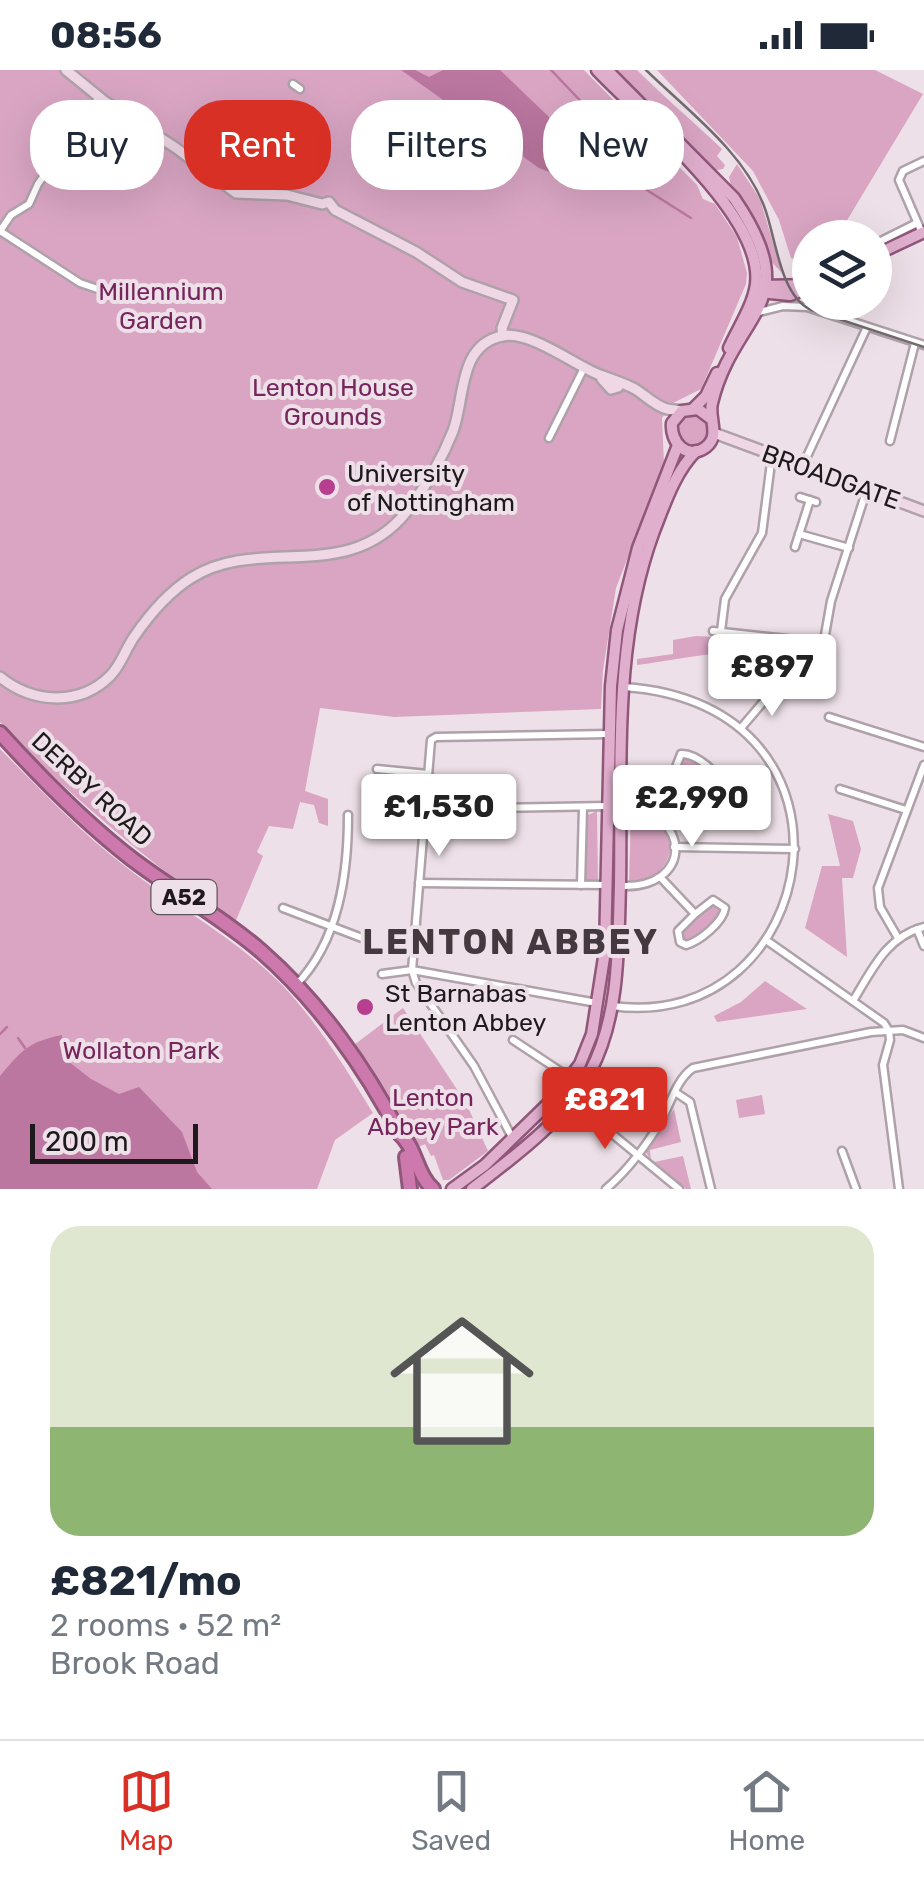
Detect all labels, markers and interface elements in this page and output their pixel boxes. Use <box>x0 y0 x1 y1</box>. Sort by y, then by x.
text: 08:56 <box>50 12 162 58</box>
chip: Buy <box>30 100 164 190</box>
chip: Rent <box>184 100 331 190</box>
chip: Filters <box>351 100 523 190</box>
chip: New <box>543 100 684 190</box>
map controls <box>792 220 892 320</box>
button: layers <box>792 220 892 320</box>
park label: Millennium Garden <box>98 277 224 335</box>
park label: Lenton House Grounds <box>252 373 414 431</box>
street label: BROADGATE <box>758 439 904 515</box>
place label: University of Nottingham <box>347 459 515 517</box>
marker: University of Nottingham <box>316 476 338 498</box>
pin: £897 <box>713 634 831 719</box>
text: £897 <box>730 647 814 685</box>
street label: DERBY ROAD <box>26 726 158 852</box>
pin: £2,990 <box>611 765 773 850</box>
pin: £1,530 <box>358 774 520 859</box>
text: £2,990 <box>635 778 749 816</box>
text: £1,530 <box>383 787 495 825</box>
road number: A52 <box>152 880 216 914</box>
district label: LENTON ABBEY <box>362 921 660 963</box>
place label: St Barnabas Lenton Abbey <box>385 979 547 1037</box>
marker: St Barnabas Lenton Abbey <box>354 996 376 1018</box>
park label: Wollaton Park <box>62 1036 220 1065</box>
pin: £821 <box>546 1067 664 1152</box>
text: £821 <box>564 1080 646 1118</box>
park label: Lenton Abbey Park <box>367 1083 499 1141</box>
scale bar <box>30 1119 198 1164</box>
text: 200 m <box>45 1125 129 1158</box>
icon: home <box>372 1291 552 1471</box>
text: £821/mo <box>50 1556 242 1606</box>
text: 2 rooms · 52 m² <box>50 1606 281 1644</box>
text: Brook Road <box>50 1644 220 1682</box>
tab: Map <box>119 1764 174 1857</box>
tab: Saved <box>411 1764 491 1857</box>
tab: Home <box>729 1764 805 1857</box>

